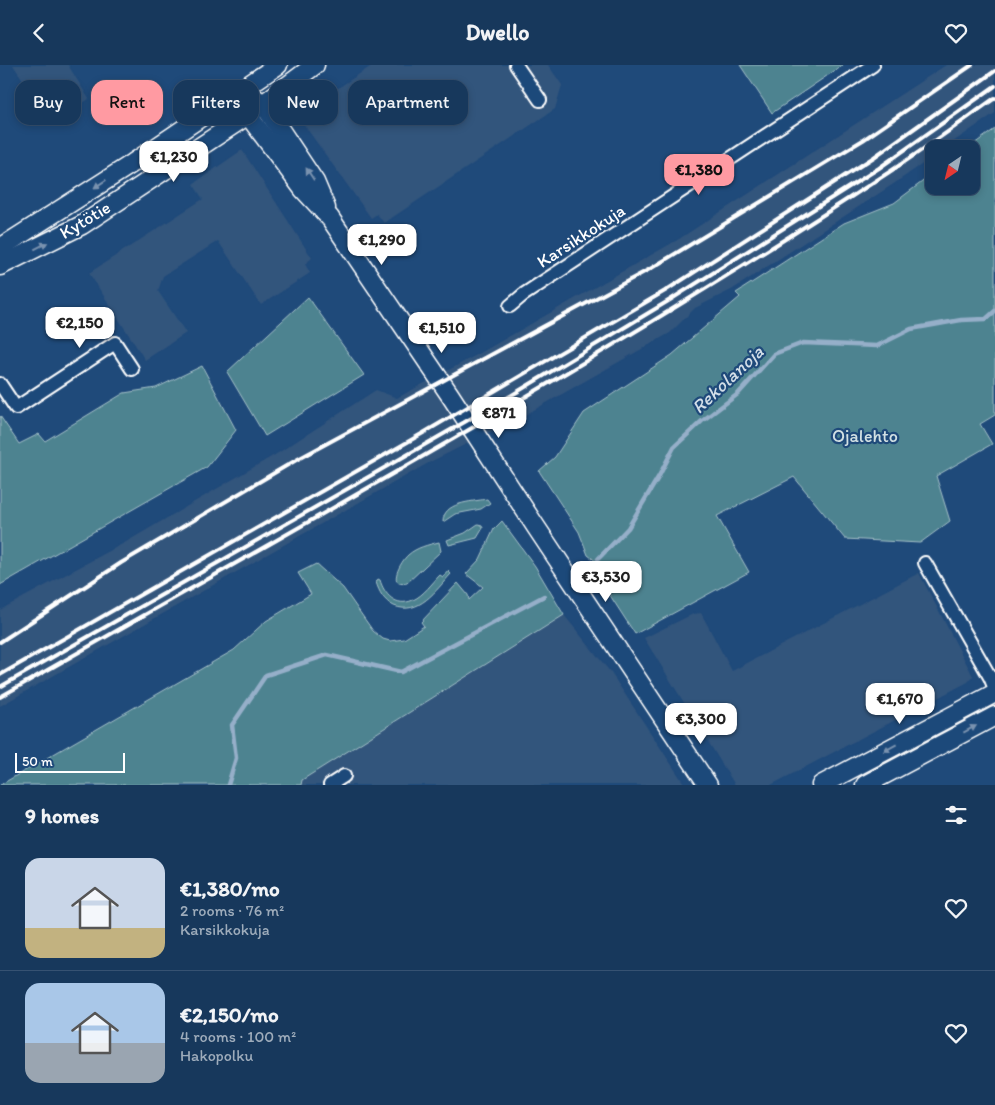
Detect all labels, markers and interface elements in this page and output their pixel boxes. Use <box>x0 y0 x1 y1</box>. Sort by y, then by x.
icon: back <box>25 19 53 47</box>
text: Dwello <box>466 19 529 46</box>
icon: heart <box>942 19 970 47</box>
chip: Buy <box>15 80 81 125</box>
chip: Rent <box>91 80 163 125</box>
chip: Filters <box>173 80 259 125</box>
chip: New <box>269 80 338 125</box>
chip: Apartment <box>348 80 468 125</box>
north arrow <box>925 140 980 195</box>
map controls <box>925 140 980 195</box>
pin: €1,230 <box>133 141 215 183</box>
text: €1,230 <box>150 147 198 166</box>
pin: €1,380 <box>658 153 740 196</box>
text: €1,380 <box>675 160 723 179</box>
one-way arrow <box>305 167 315 180</box>
one-way arrow <box>93 179 107 189</box>
street label: Kytötie <box>55 196 115 244</box>
street label: Karsikkokuja <box>533 199 629 273</box>
pin: €1,290 <box>341 223 423 266</box>
text: €1,290 <box>359 230 406 249</box>
one-way arrow <box>34 242 48 250</box>
pin: €2,150 <box>39 307 121 349</box>
pin: €1,510 <box>401 311 483 354</box>
text: €2,150 <box>56 313 104 332</box>
text: €1,510 <box>419 318 465 337</box>
water label: Rekolanoja <box>687 340 768 418</box>
pin: €871 <box>469 397 529 439</box>
text: €871 <box>482 403 516 422</box>
park label: Ojalehto <box>832 425 898 447</box>
pin: €3,530 <box>565 561 647 603</box>
text: €3,530 <box>582 567 630 586</box>
pin: €1,670 <box>859 683 941 725</box>
text: €1,670 <box>877 689 923 708</box>
pin: €3,300 <box>660 703 742 745</box>
text: €3,300 <box>676 709 726 728</box>
one-way arrow <box>962 725 977 733</box>
one-way arrow <box>883 744 897 752</box>
scale bar <box>15 750 125 773</box>
text: 50 m <box>22 753 53 770</box>
icon: filters <box>942 801 970 829</box>
text: 9 homes <box>25 803 99 828</box>
text: €1,380/mo <box>180 876 280 901</box>
icon: home <box>65 878 125 938</box>
icon: heart <box>942 894 970 922</box>
text: 2 rooms · 76 m² <box>180 901 284 920</box>
text: Karsikkokuja <box>180 920 270 939</box>
text: €2,150/mo <box>180 1002 279 1027</box>
icon: home <box>65 1003 125 1063</box>
icon: heart <box>942 1019 970 1047</box>
text: 4 rooms · 100 m² <box>180 1027 296 1046</box>
text: Hakopolku <box>180 1046 253 1065</box>

